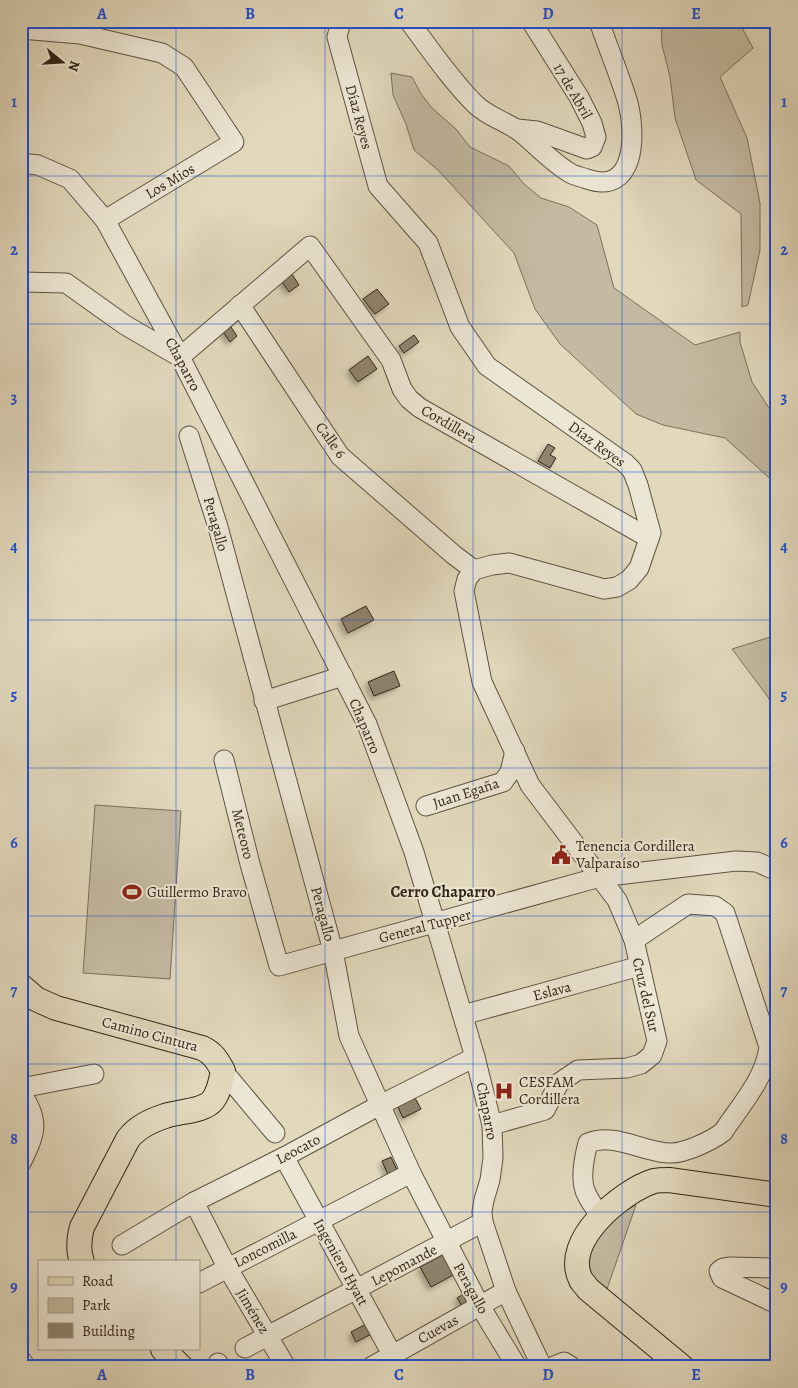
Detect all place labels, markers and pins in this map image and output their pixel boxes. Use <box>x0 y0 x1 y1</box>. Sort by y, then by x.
place label: Tenencia Cordillera Valparaíso <box>575 836 695 873</box>
public building icon: Tenencia Cordillera Valparaíso <box>550 844 572 866</box>
sports icon: Guillermo Bravo <box>121 881 143 903</box>
place label: Guillermo Bravo <box>147 882 247 902</box>
place label: CESFAM Cordillera <box>519 1072 580 1109</box>
hospital icon: CESFAM Cordillera <box>493 1080 515 1102</box>

